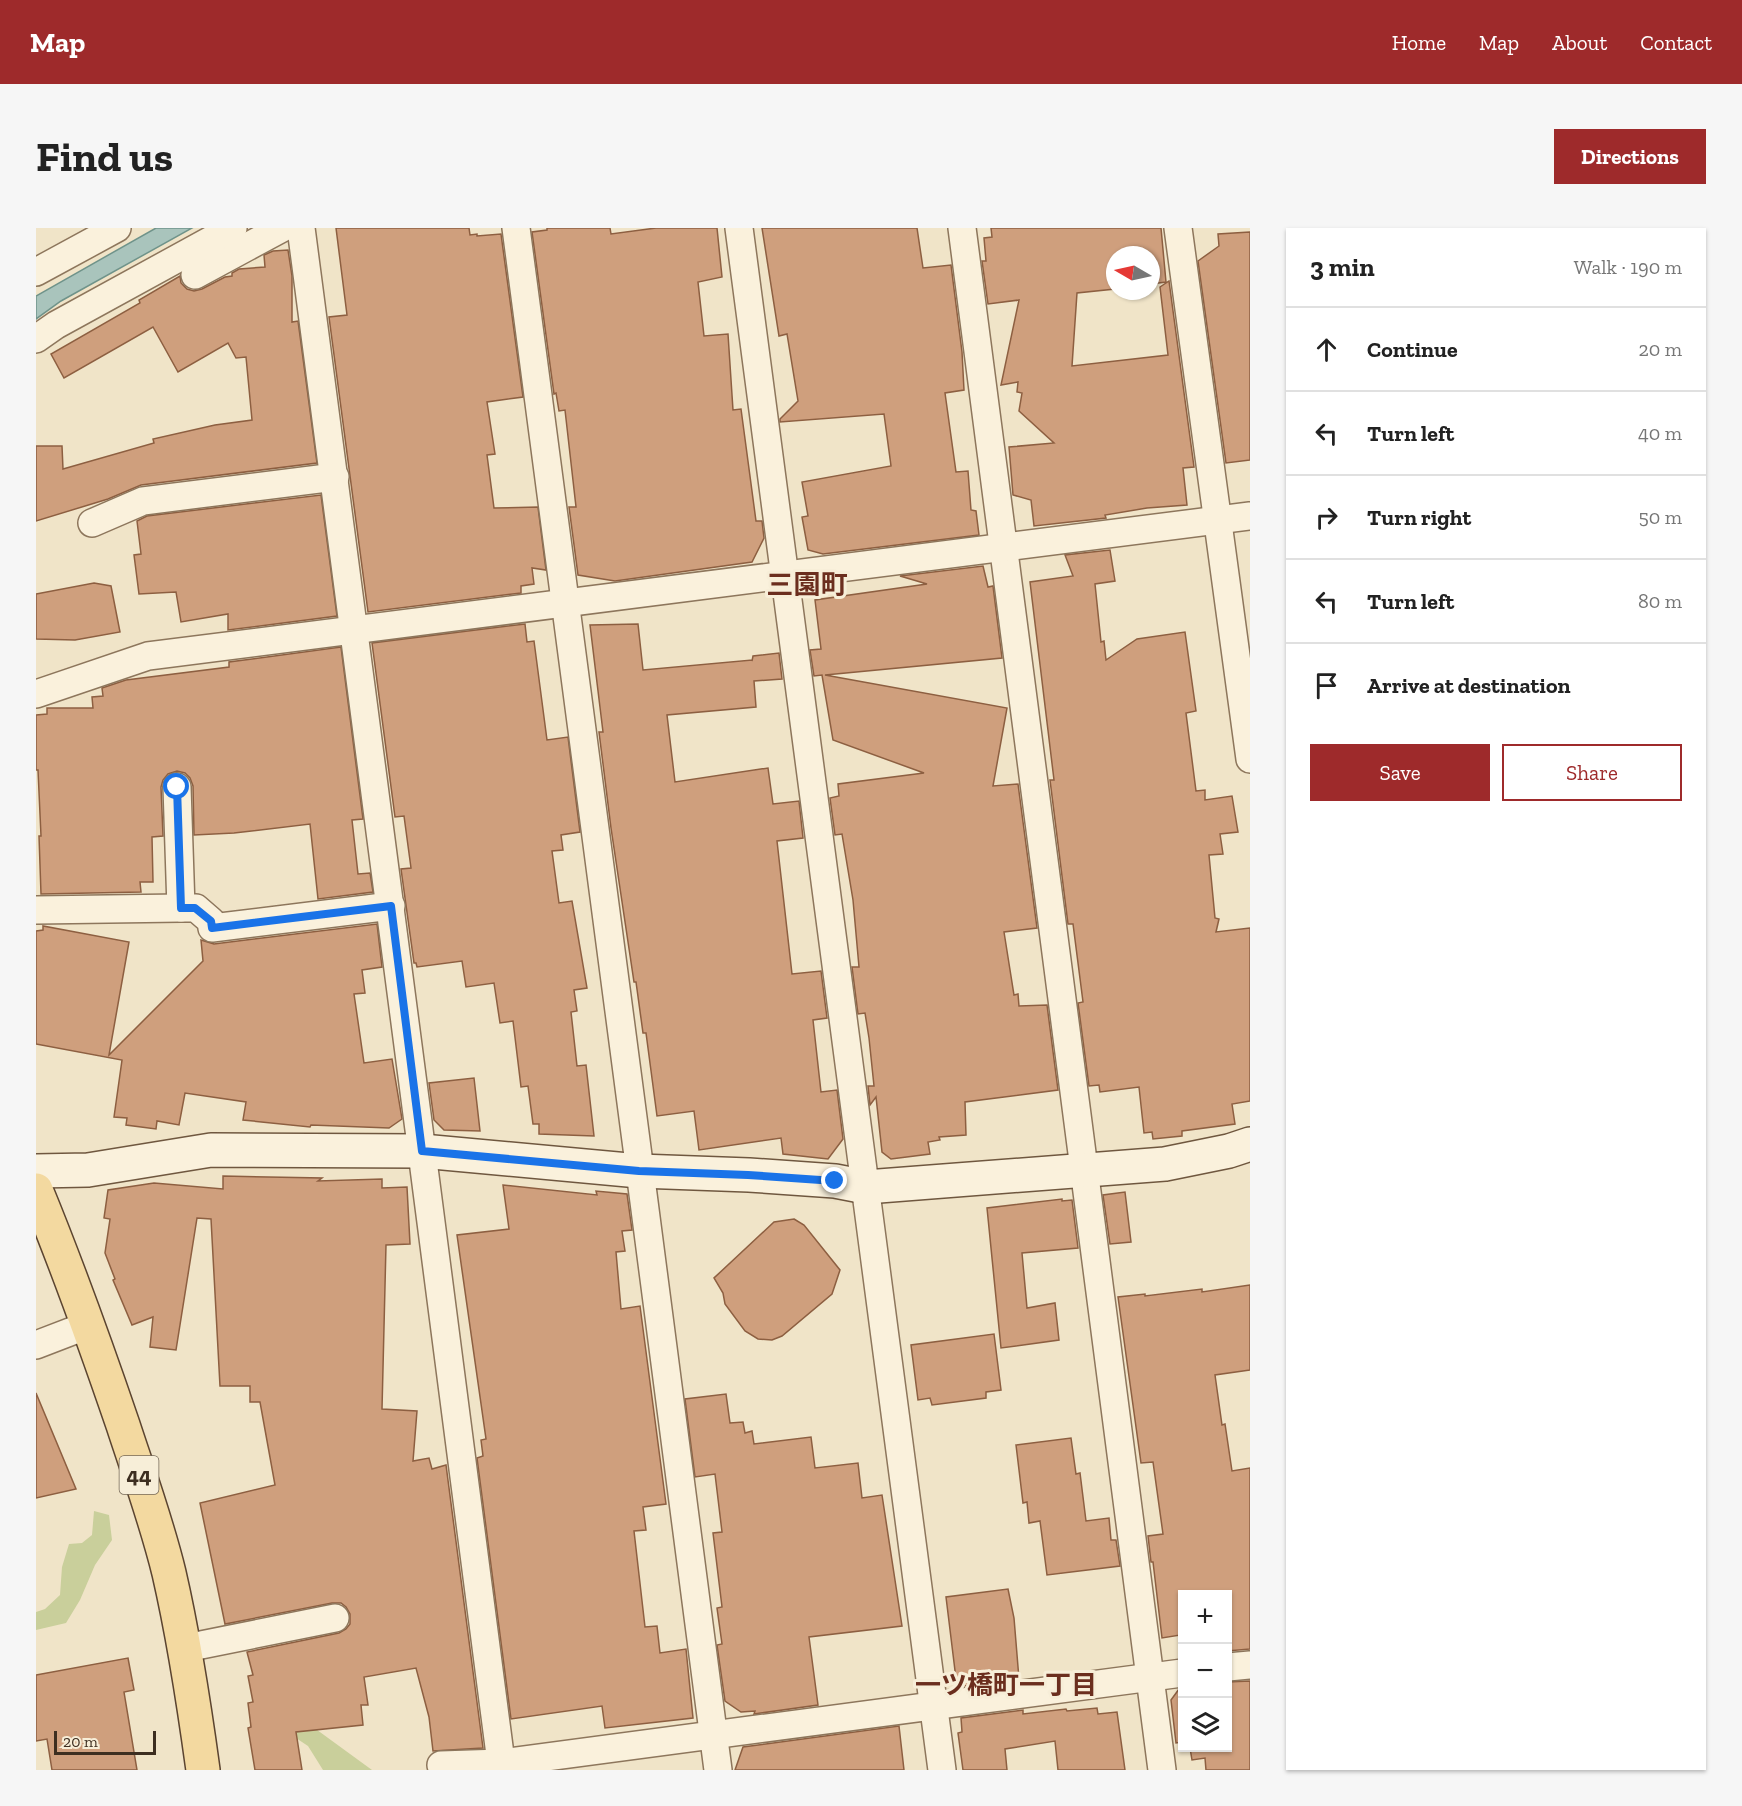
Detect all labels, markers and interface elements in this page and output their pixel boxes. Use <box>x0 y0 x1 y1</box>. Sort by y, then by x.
text: Map <box>30 26 85 59</box>
text: Home <box>1392 30 1446 55</box>
text: Map <box>1479 30 1519 55</box>
text: About <box>1552 30 1607 55</box>
text: Contact <box>1640 30 1712 55</box>
button: Directions <box>1554 129 1706 184</box>
text: Find us <box>36 131 173 182</box>
north arrow <box>1106 246 1160 300</box>
text: 3 min <box>1310 251 1375 283</box>
text: Walk · 190 m <box>1574 255 1682 279</box>
icon: ahead <box>1310 333 1343 366</box>
text: Continue <box>1367 336 1458 363</box>
text: 20 m <box>1638 337 1682 361</box>
icon: left <box>1310 417 1343 450</box>
text: Turn left <box>1367 420 1454 447</box>
text: 40 m <box>1638 421 1682 445</box>
icon: right <box>1310 501 1343 534</box>
text: Turn right <box>1367 504 1471 531</box>
text: 50 m <box>1638 505 1682 529</box>
district label: 三園町 <box>767 569 848 601</box>
icon: left <box>1310 585 1343 618</box>
text: Turn left <box>1367 588 1454 615</box>
text: 80 m <box>1638 589 1682 613</box>
icon: arrive <box>1310 669 1343 702</box>
text: Arrive at destination <box>1367 672 1570 699</box>
button: Save <box>1310 744 1490 801</box>
button: Share <box>1502 744 1682 801</box>
route start <box>163 773 189 799</box>
route end <box>821 1167 847 1193</box>
road number: 44 <box>120 1456 158 1494</box>
map controls <box>1178 1590 1232 1752</box>
button: + <box>1178 1590 1232 1644</box>
button: − <box>1178 1644 1232 1698</box>
district label: 一ツ橋町一丁目 <box>915 1669 1097 1701</box>
button: layers <box>1178 1698 1232 1752</box>
scale bar <box>54 1728 156 1756</box>
text: 20 m <box>63 1732 98 1751</box>

